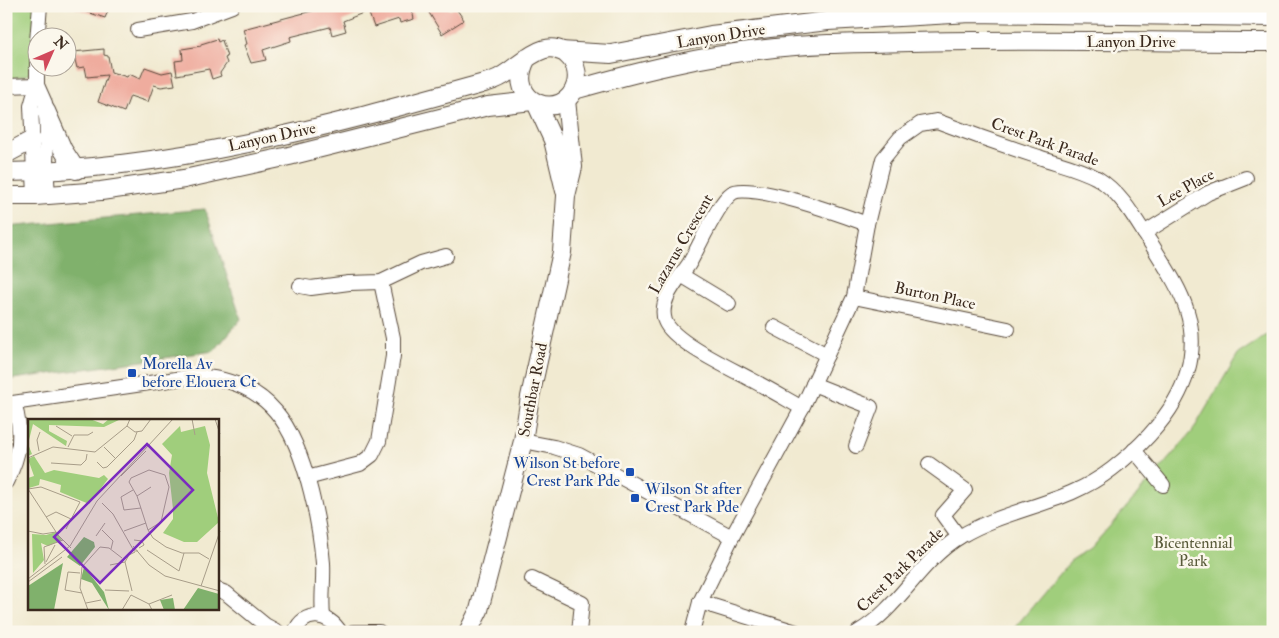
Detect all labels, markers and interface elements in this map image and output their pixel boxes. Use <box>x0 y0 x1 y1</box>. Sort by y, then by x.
street label: Lanyon Drive <box>675 19 767 53</box>
north arrow <box>28 28 78 78</box>
text: N <box>50 32 72 54</box>
street label: Lanyon Drive <box>1086 32 1176 52</box>
street label: Crest Park Parade <box>988 113 1102 171</box>
street label: Lanyon Drive <box>226 118 318 156</box>
street label: Lee Place <box>1154 164 1218 212</box>
street label: Lazarus Crescent <box>644 191 718 297</box>
street label: Burton Place <box>893 278 978 314</box>
street label: Southbar Road <box>514 341 552 439</box>
place label: Morella Av before Elouera Ct <box>142 354 256 392</box>
marker: Morella Av before Elouera Ct <box>126 367 138 379</box>
inset map <box>28 419 219 610</box>
place label: Wilson St before Crest Park Pde <box>512 453 620 491</box>
marker: Wilson St before Crest Park Pde <box>624 466 636 478</box>
place label: Wilson St after Crest Park Pde <box>644 479 742 517</box>
marker: Wilson St after Crest Park Pde <box>629 492 641 504</box>
street label: Crest Park Parade <box>852 523 948 617</box>
park label: Bicentennial Park <box>1153 533 1233 571</box>

